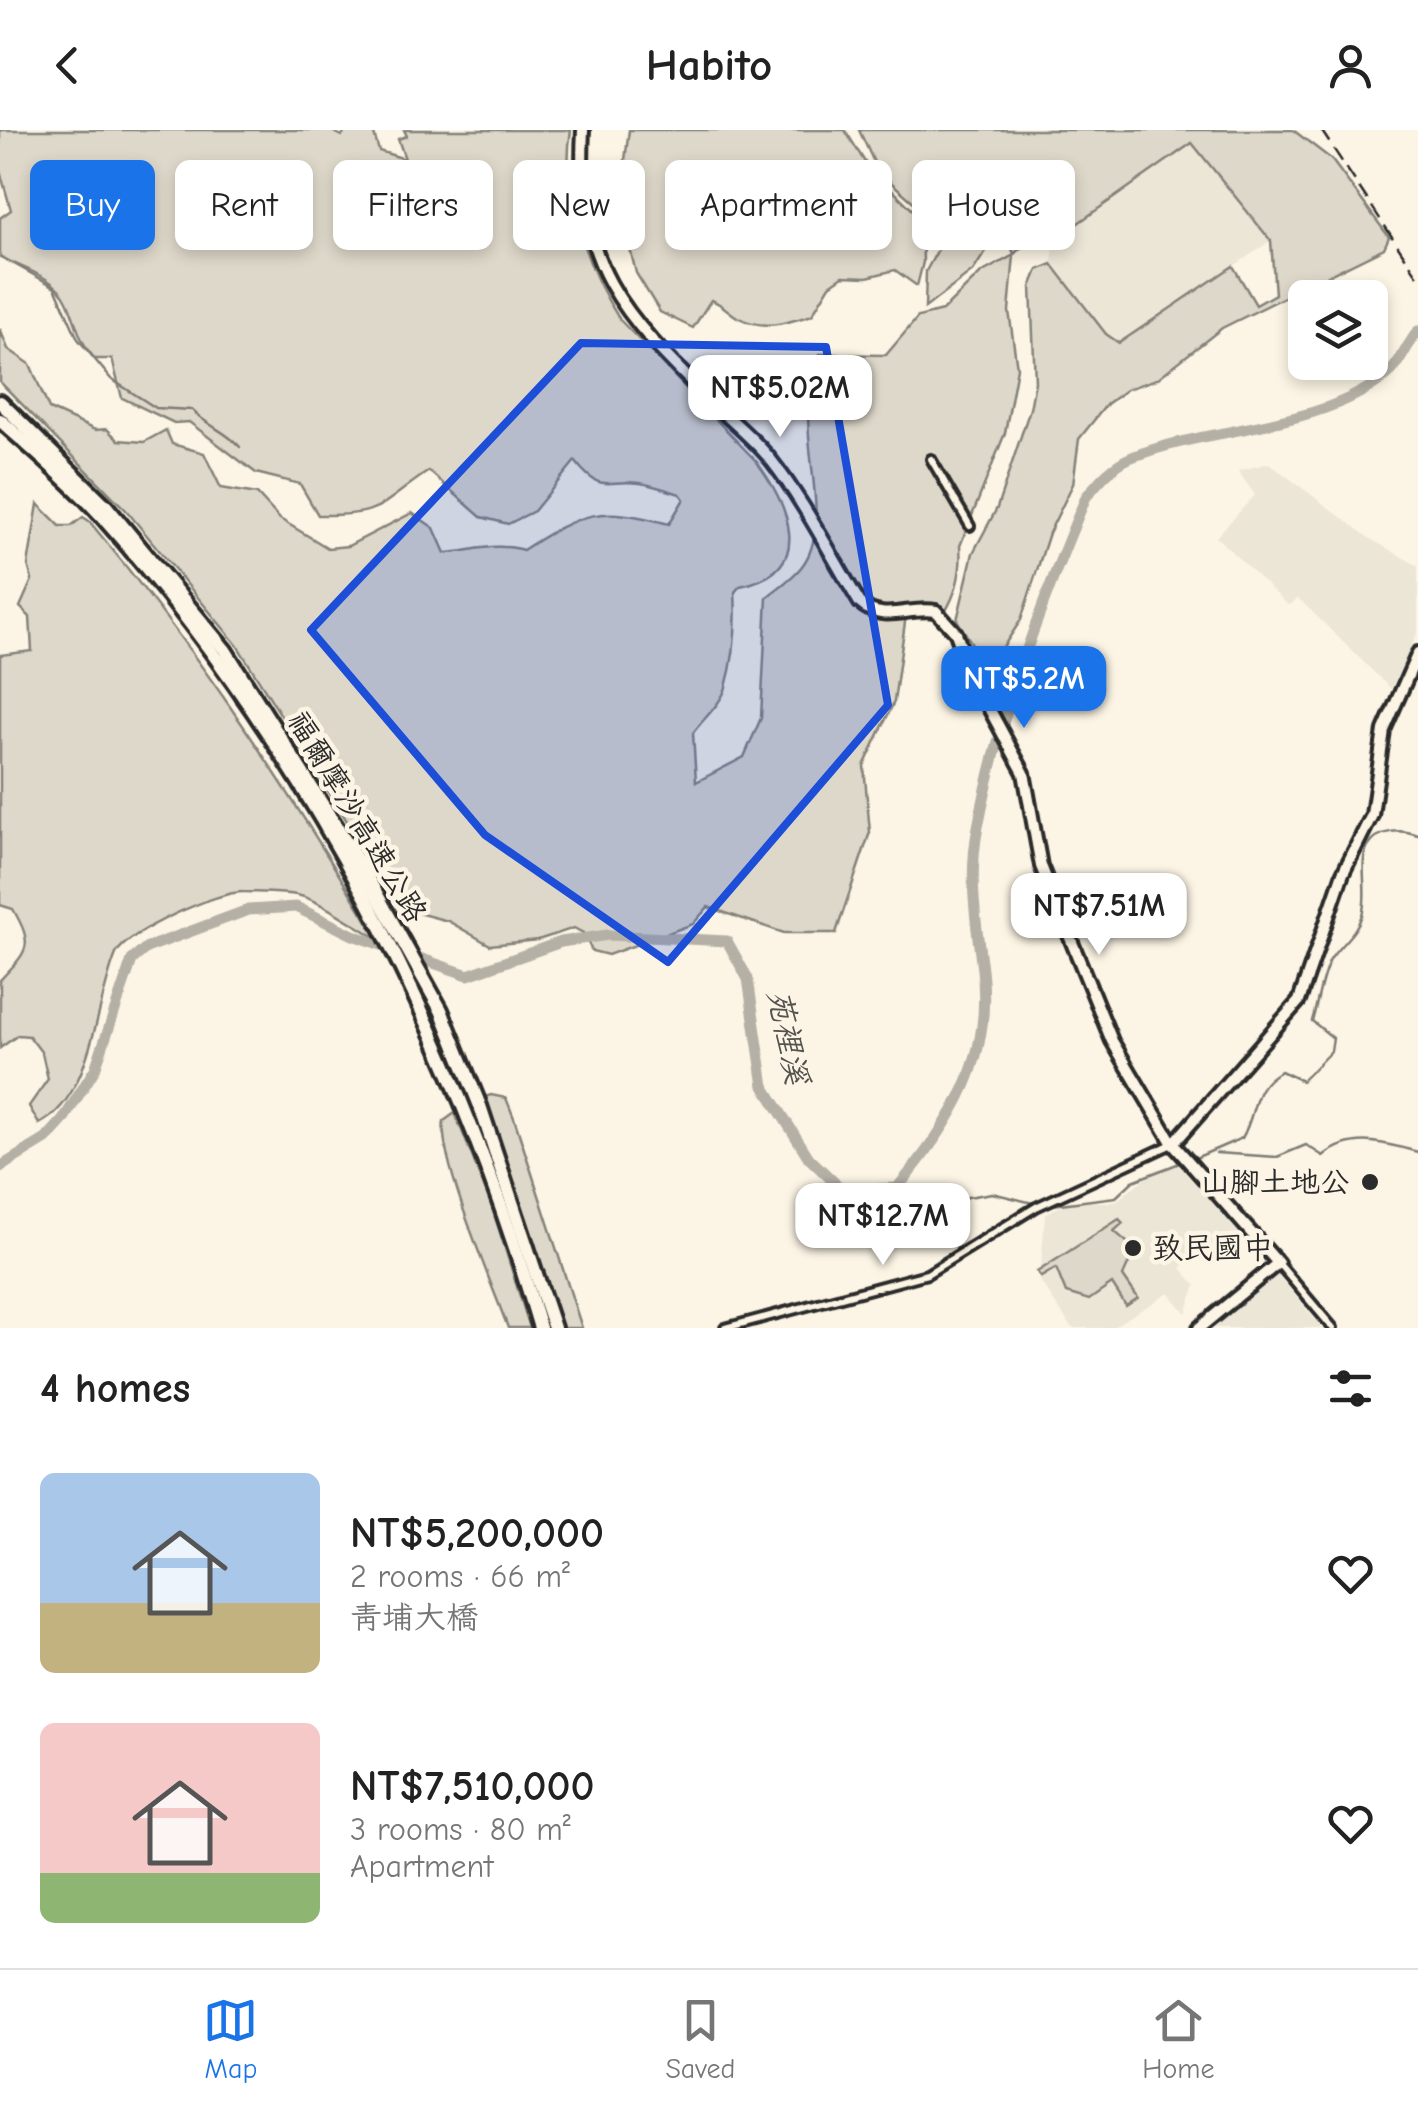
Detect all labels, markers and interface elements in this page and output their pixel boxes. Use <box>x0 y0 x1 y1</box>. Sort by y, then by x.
icon: back <box>40 38 95 93</box>
icon: person <box>1323 38 1378 93</box>
text: Habito <box>646 39 772 91</box>
chip: Buy <box>30 160 155 250</box>
chip: Rent <box>175 160 313 250</box>
chip: Filters <box>333 160 493 250</box>
chip: New <box>513 160 645 250</box>
chip: Apartment <box>665 160 892 250</box>
chip: House <box>912 160 1075 250</box>
map controls <box>1288 280 1388 380</box>
button: layers <box>1288 280 1388 380</box>
pin: NT$5.02M <box>677 355 883 440</box>
text: NT$5.02M <box>710 369 850 406</box>
pin: NT$5.2M <box>932 646 1116 731</box>
text: NT$5.2M <box>963 660 1085 697</box>
street label: 福爾摩沙高速公路 <box>280 705 434 929</box>
pin: NT$7.51M <box>996 873 1202 958</box>
text: NT$7.51M <box>1033 887 1165 924</box>
water label: 苑裡溪 <box>760 986 816 1090</box>
place label: 山腳土地公 <box>1200 1165 1350 1200</box>
marker: 山腳土地公 <box>1359 1171 1381 1193</box>
pin: NT$12.7M <box>780 1183 986 1268</box>
text: NT$12.7M <box>817 1197 949 1234</box>
place label: 致民國中 <box>1153 1231 1273 1266</box>
marker: 致民國中 <box>1122 1237 1144 1259</box>
icon: filters <box>1323 1361 1378 1416</box>
text: 4 homes <box>40 1364 190 1413</box>
text: NT$5,200,000 <box>350 1509 604 1558</box>
icon: home <box>120 1513 240 1633</box>
icon: heart <box>1323 1546 1378 1601</box>
text: 2 rooms · 66 m² <box>350 1558 570 1595</box>
text: 青埔大橋 <box>350 1599 478 1636</box>
text: NT$7,510,000 <box>350 1762 595 1811</box>
icon: home <box>120 1763 240 1883</box>
icon: heart <box>1323 1796 1378 1851</box>
text: 3 rooms · 80 m² <box>350 1811 571 1848</box>
text: Apartment <box>350 1848 493 1885</box>
tab: Map <box>203 1993 258 2085</box>
tab: Saved <box>665 1993 735 2085</box>
tab: Home <box>1142 1993 1215 2085</box>

